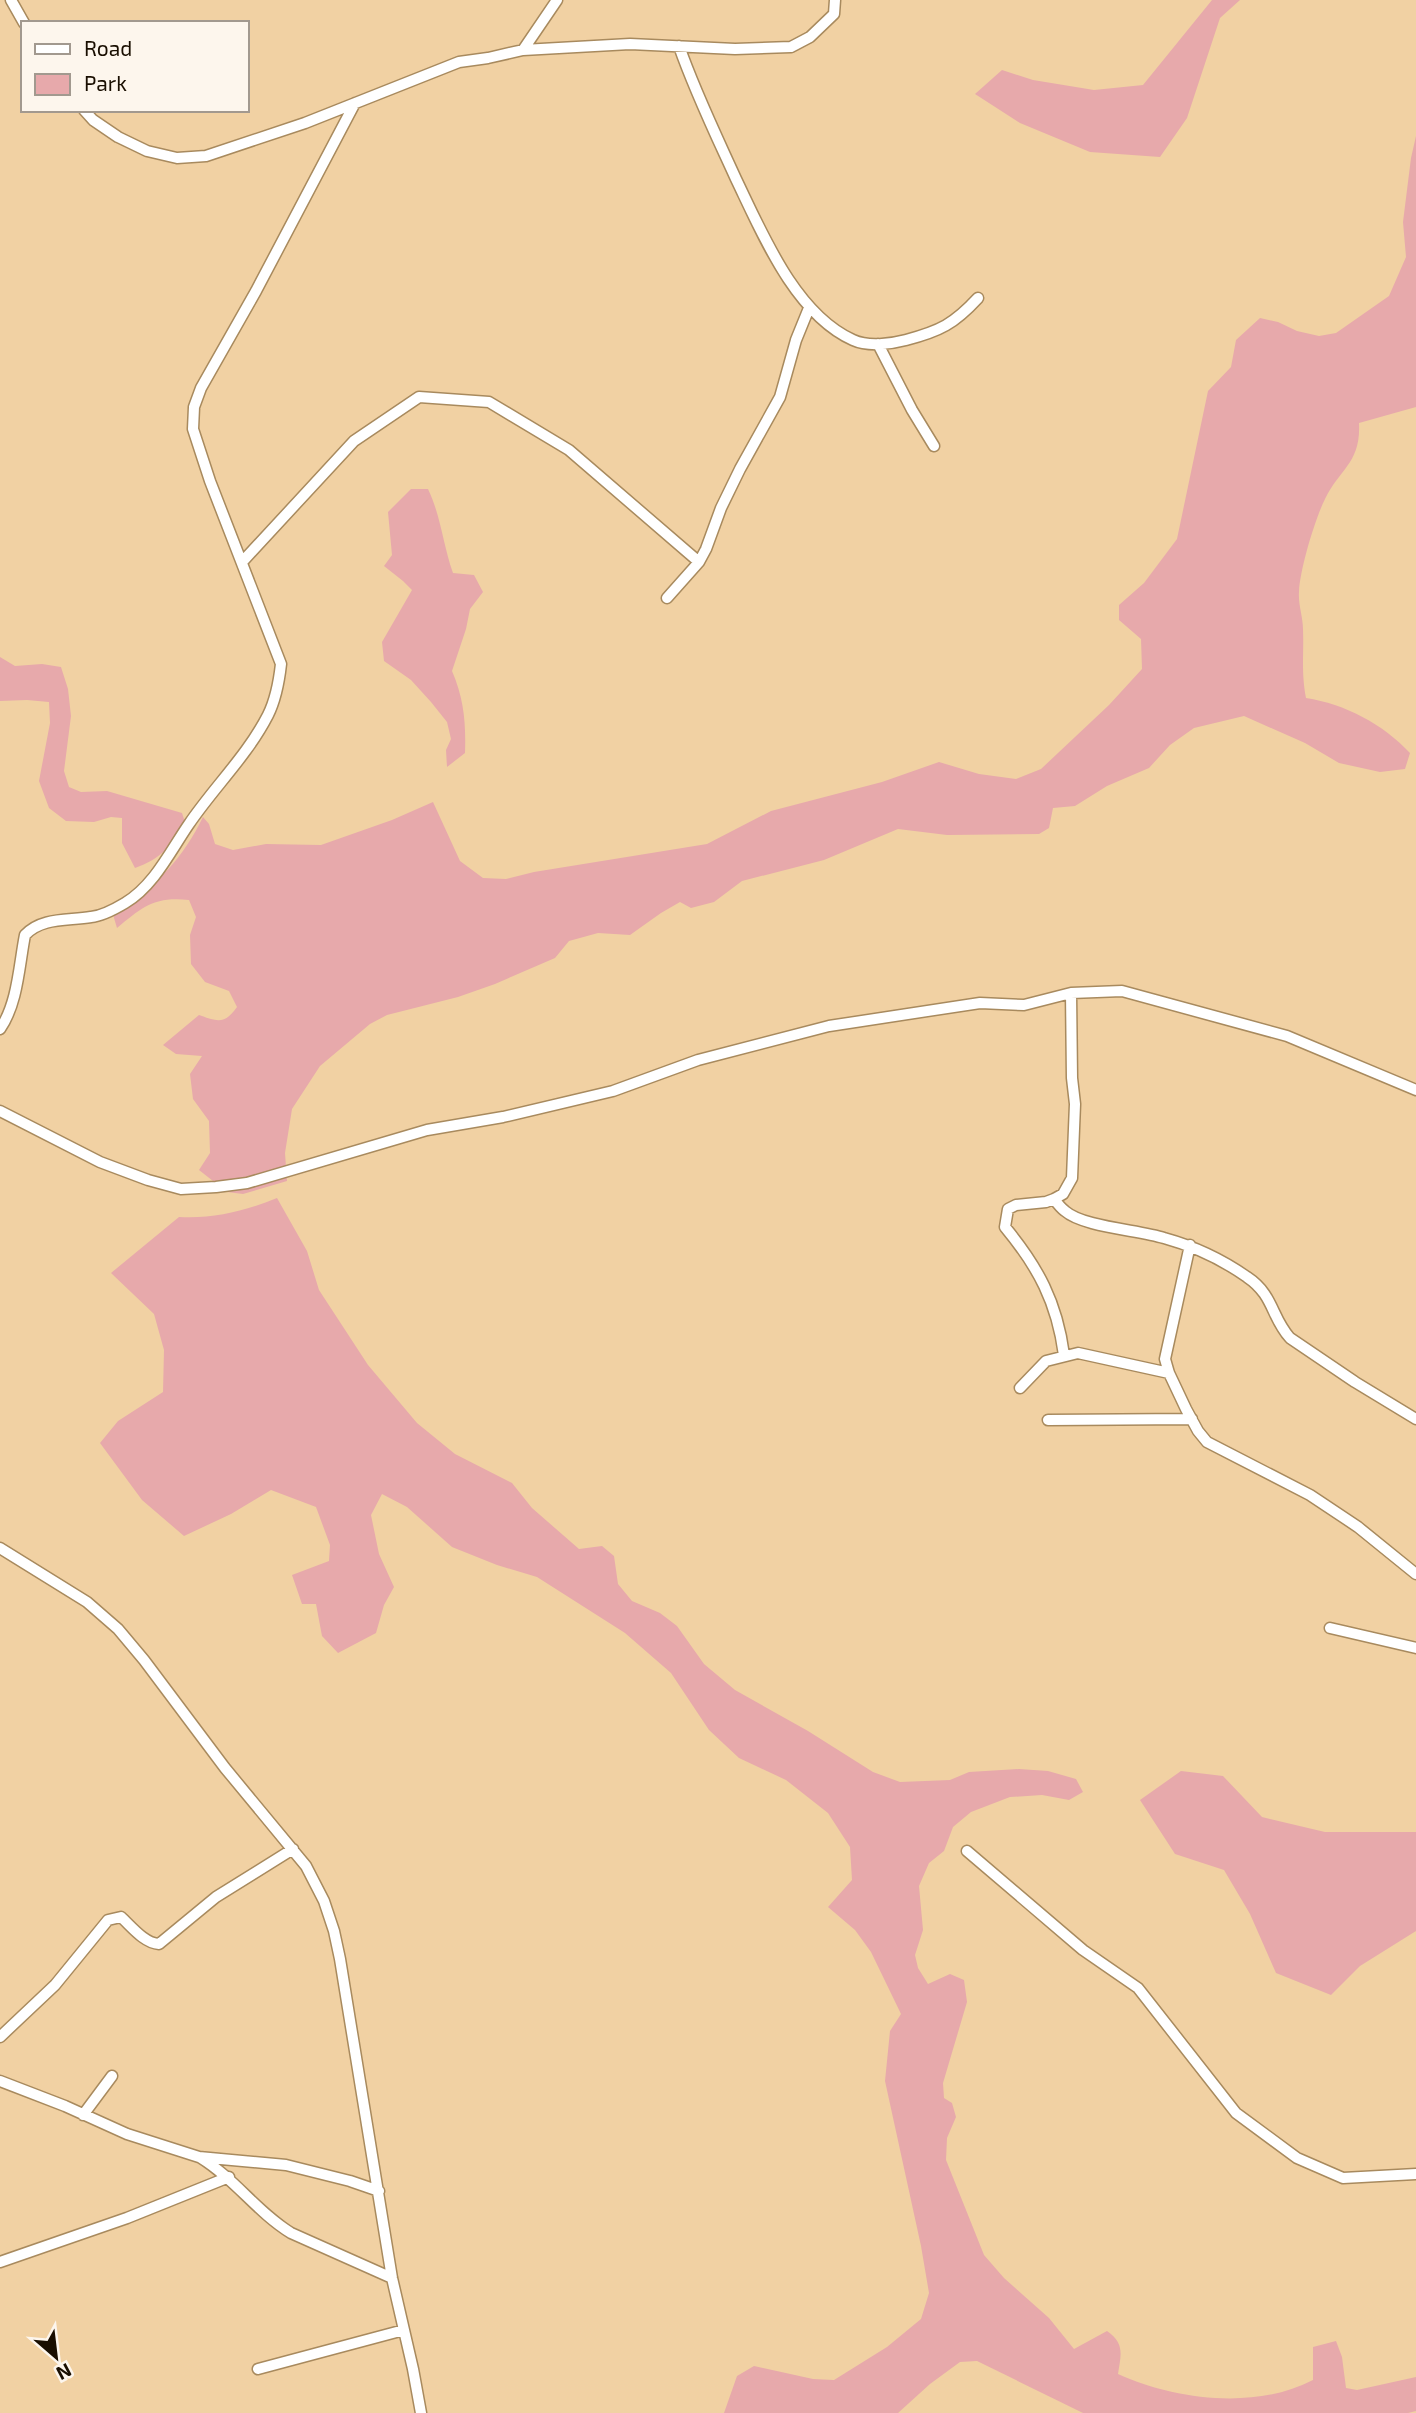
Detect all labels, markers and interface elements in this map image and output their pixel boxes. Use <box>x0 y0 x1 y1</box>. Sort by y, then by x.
legend <box>21 21 248 112</box>
text: Road <box>84 35 132 60</box>
text: Park <box>84 70 127 95</box>
north arrow <box>21 2322 91 2392</box>
text: N <box>53 2359 76 2386</box>

